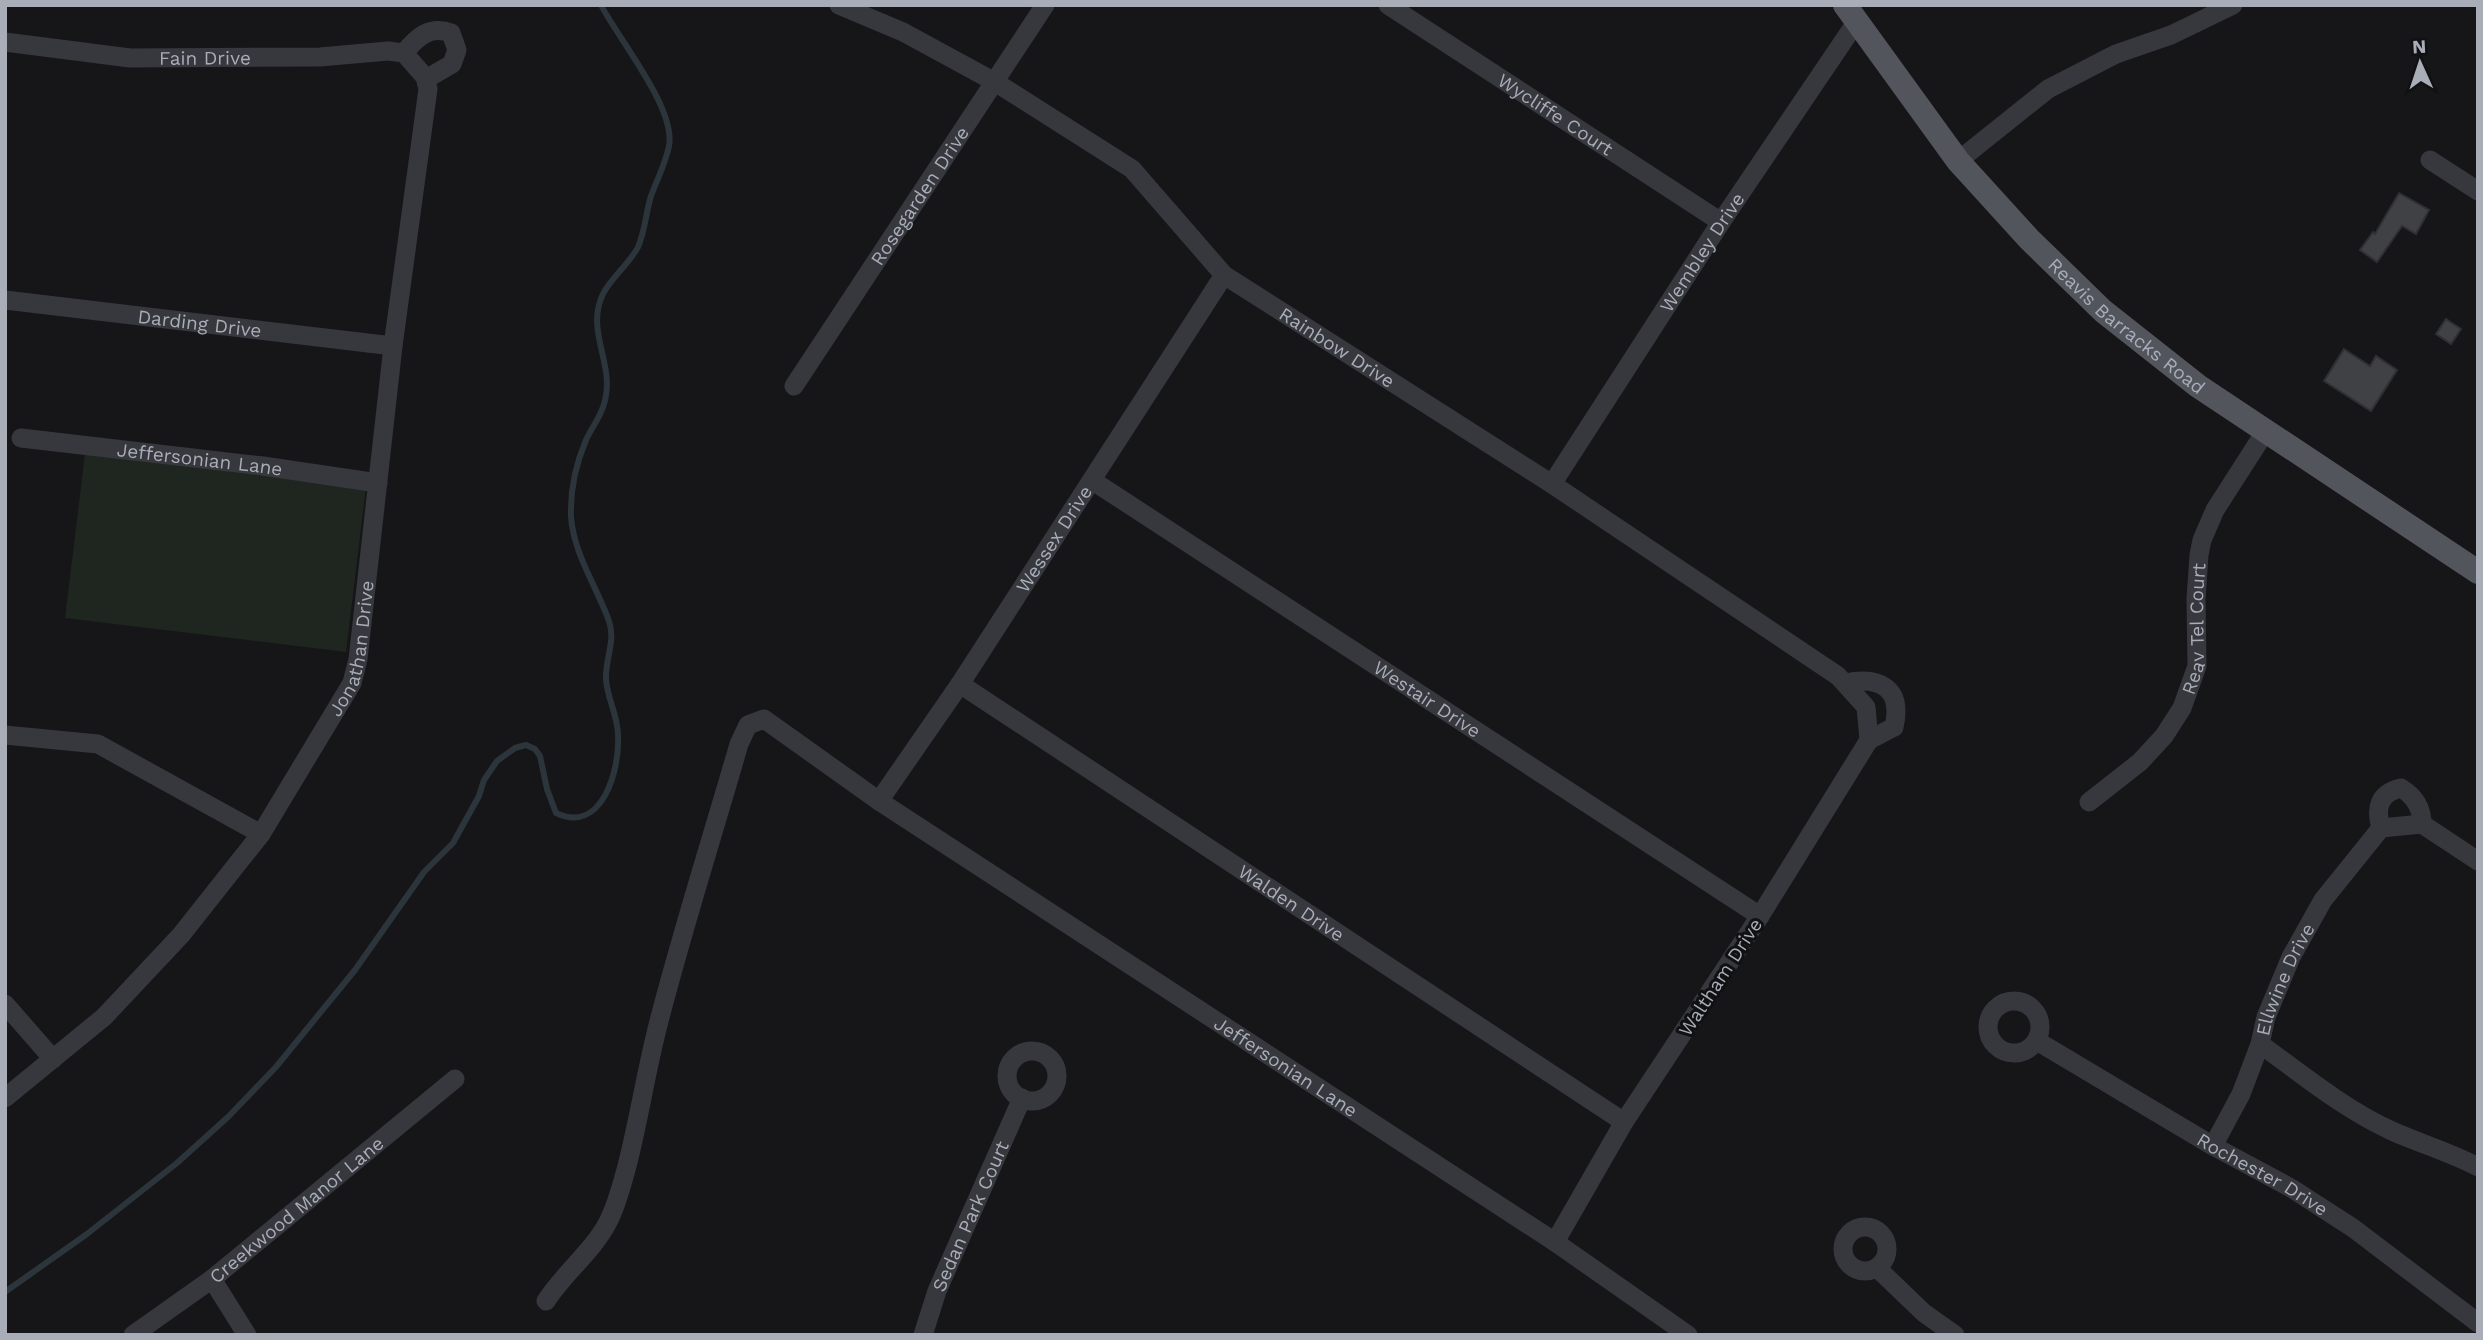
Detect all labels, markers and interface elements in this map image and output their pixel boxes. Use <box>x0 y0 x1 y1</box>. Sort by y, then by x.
north arrow <box>2385 28 2455 98</box>
text: N <box>2411 35 2427 58</box>
street label: Fain Drive <box>159 46 251 70</box>
street label: Wycliffe Court <box>1493 69 1617 161</box>
street label: Rosegarden Drive <box>866 122 974 270</box>
street label: Wembley Drive <box>1655 188 1750 317</box>
street label: Reavis Barracks Road <box>2043 253 2209 399</box>
street label: Rainbow Drive <box>1275 302 1399 393</box>
street label: Darding Drive <box>136 305 263 342</box>
street label: Jeffersonian Lane <box>116 438 284 481</box>
street label: Wessex Drive <box>1011 481 1097 597</box>
street label: Reav Tel Court <box>2177 562 2210 698</box>
street label: Jonathan Drive <box>324 579 379 721</box>
street label: Westair Drive <box>1369 656 1485 743</box>
street label: Walden Drive <box>1234 860 1349 946</box>
street label: Waltham Drive <box>1674 914 1767 1041</box>
street label: Ellwine Drive <box>2251 919 2320 1038</box>
street label: Jeffersonian Lane <box>1210 1012 1362 1122</box>
street label: Rochester Drive <box>2193 1128 2332 1221</box>
street label: Creekwood Manor Lane <box>205 1132 388 1288</box>
street label: Sedan Park Court <box>927 1137 1014 1295</box>

